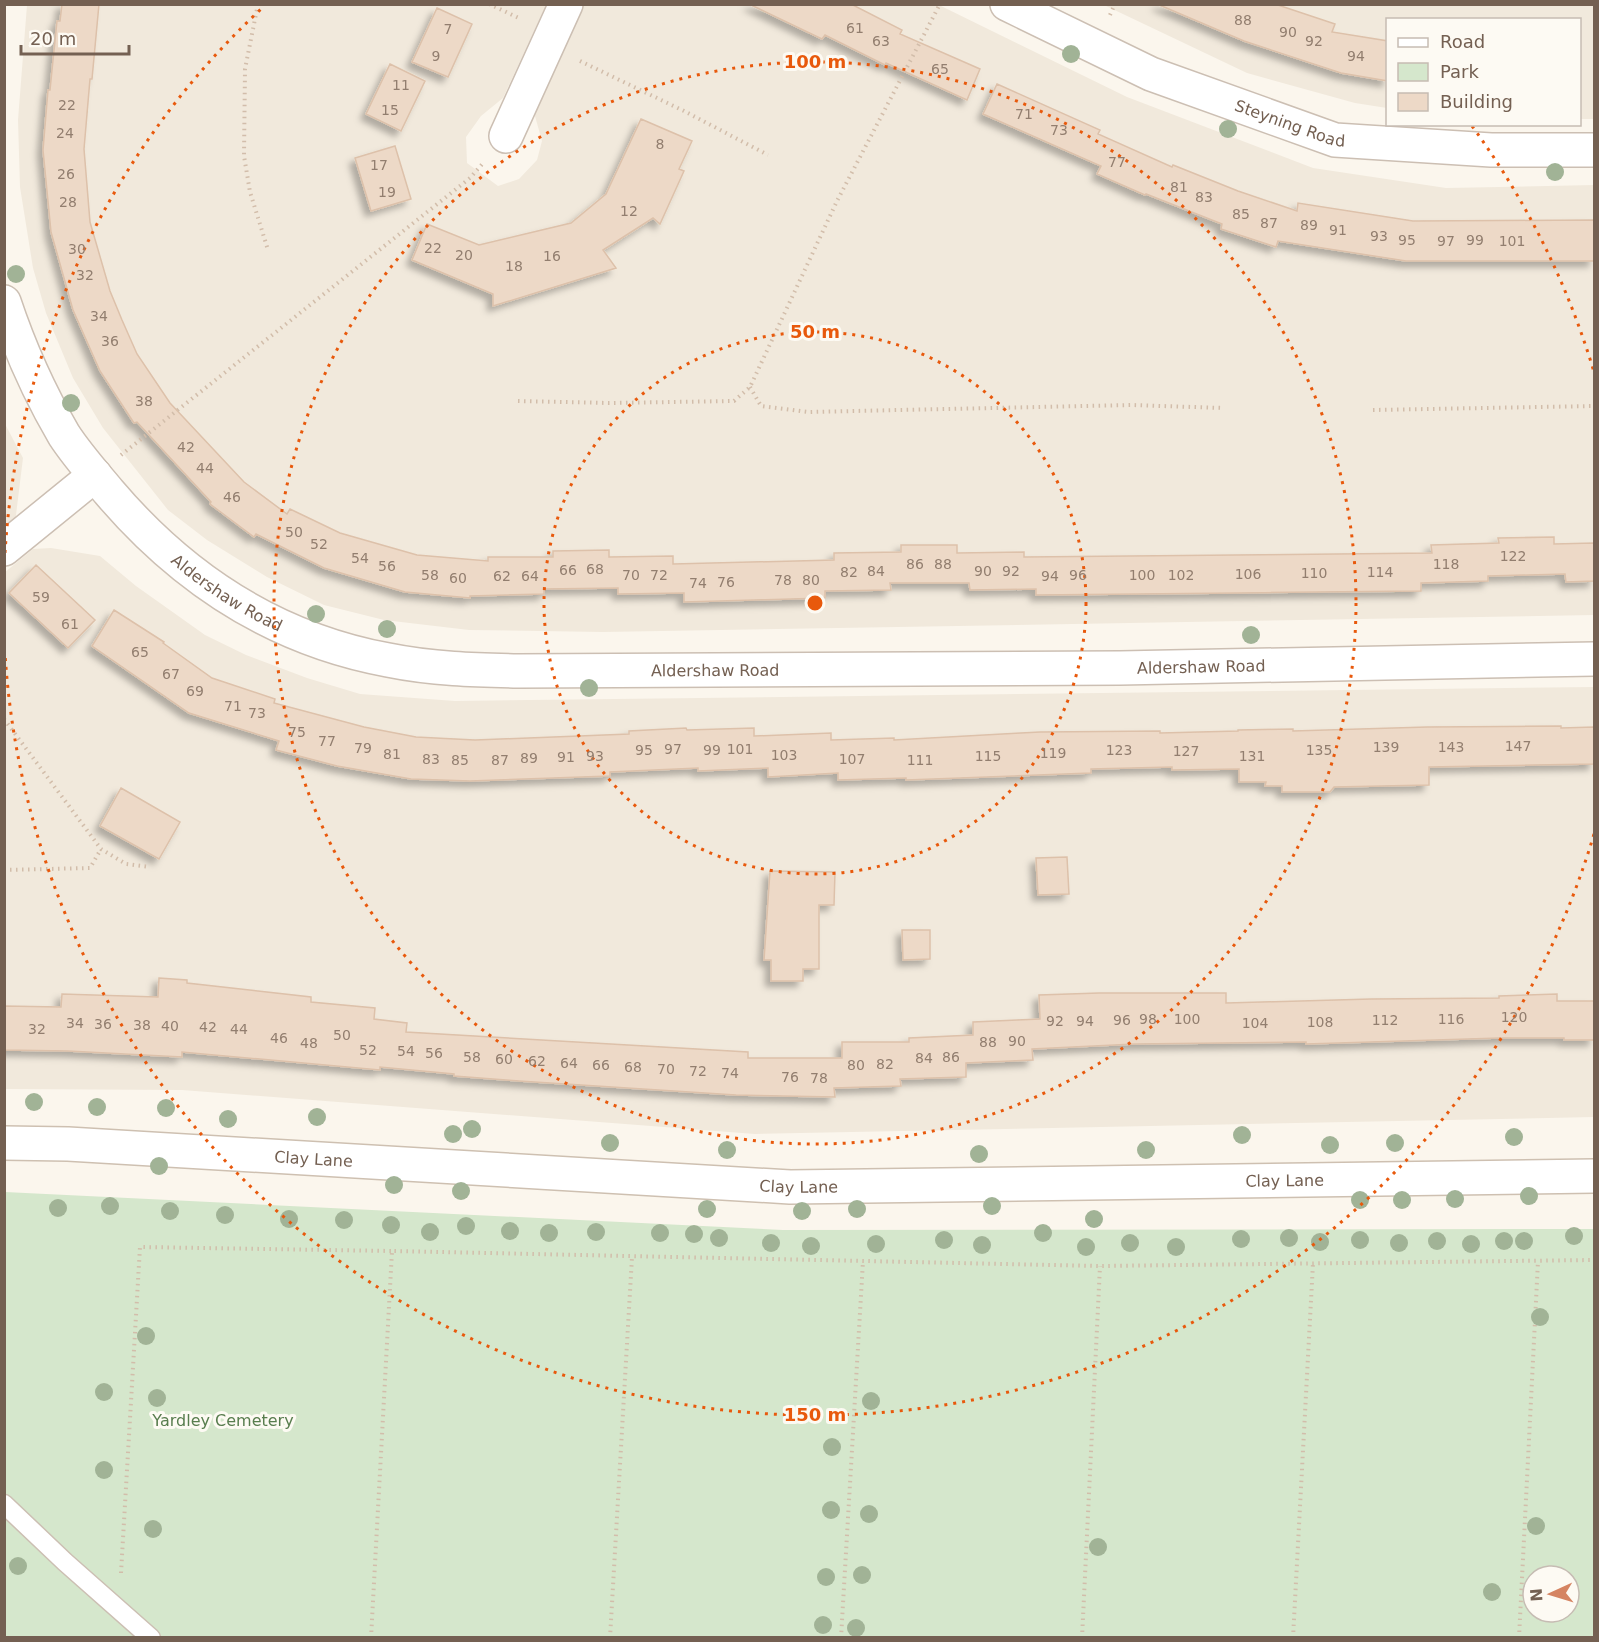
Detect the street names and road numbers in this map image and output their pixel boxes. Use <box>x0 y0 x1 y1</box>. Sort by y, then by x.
street label: Steyning Road <box>1232 96 1346 151</box>
street label: Aldershaw Road <box>167 550 285 636</box>
street label: Aldershaw Road <box>1137 656 1266 678</box>
street label: Aldershaw Road <box>651 661 780 680</box>
street label: Clay Lane <box>274 1147 353 1171</box>
street label: Clay Lane <box>1245 1171 1324 1191</box>
street label: Clay Lane <box>759 1176 838 1197</box>

